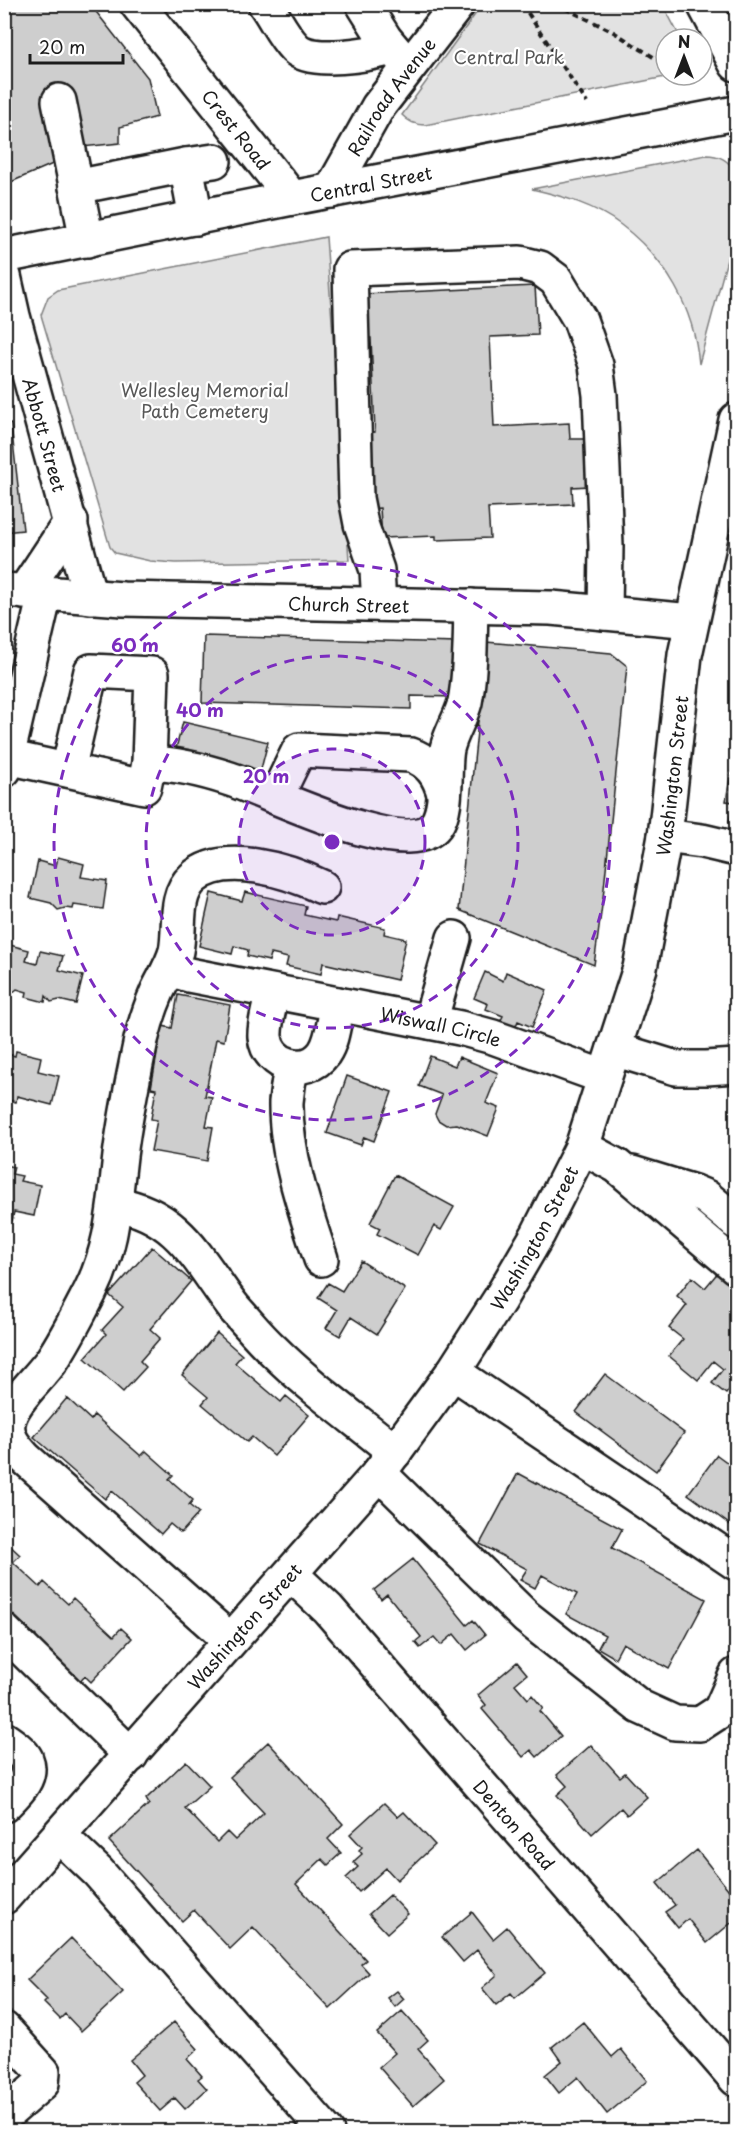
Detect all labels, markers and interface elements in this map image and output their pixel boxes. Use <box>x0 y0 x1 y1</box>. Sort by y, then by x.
scale bar <box>30 27 123 65</box>
north arrow <box>654 27 714 87</box>
text: N <box>678 29 690 53</box>
street label: Railroad Avenue <box>340 31 441 161</box>
text: 20 m <box>39 33 85 60</box>
park label: Central Park <box>453 43 565 70</box>
street label: Crest Road <box>196 83 277 175</box>
street label: Central Street <box>308 158 434 208</box>
street label: Abbott Street <box>17 374 74 495</box>
park label: Wellesley Memorial Path Cemetery <box>121 376 289 424</box>
street label: Church Street <box>288 589 410 619</box>
text: 60 m <box>111 631 159 658</box>
street label: Washington Street <box>648 694 694 858</box>
text: 40 m <box>176 696 224 723</box>
text: 20 m <box>243 762 289 789</box>
centre of rings <box>322 832 342 852</box>
street label: Wiswall Circle <box>378 999 506 1053</box>
street label: Washington Street <box>483 1161 584 1315</box>
street label: Washington Street <box>180 1557 307 1695</box>
street label: Denton Road <box>468 1773 562 1876</box>

